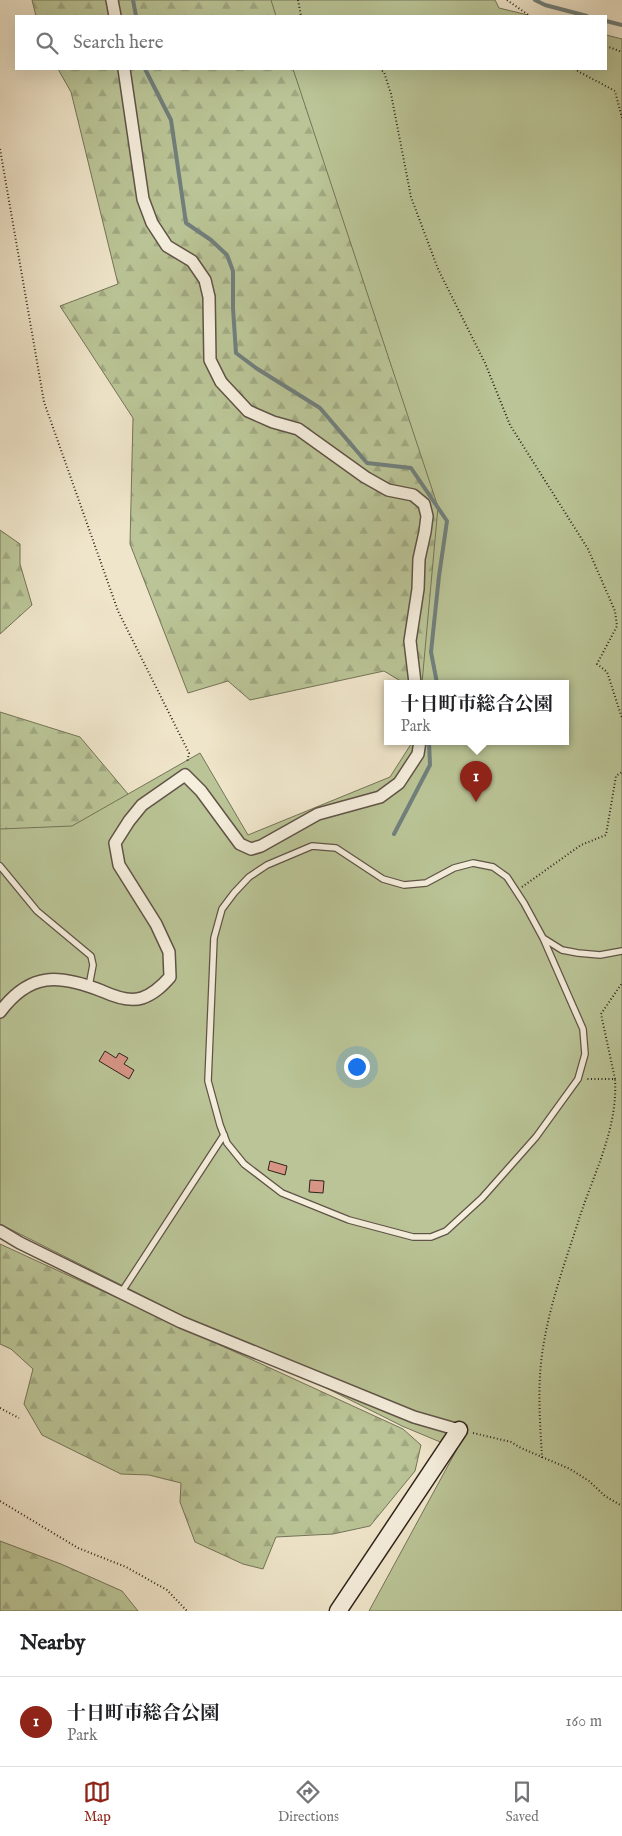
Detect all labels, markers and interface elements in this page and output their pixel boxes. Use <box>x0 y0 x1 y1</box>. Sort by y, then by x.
search box <box>15 15 607 70</box>
icon: search <box>33 29 61 57</box>
text: Search here <box>73 31 164 55</box>
popup <box>384 680 569 745</box>
text: 十日町市総合公園 <box>400 693 553 717</box>
text: Park <box>400 717 431 737</box>
pin: 1 <box>460 761 492 802</box>
your location <box>344 1054 370 1080</box>
text: Nearby <box>20 1630 85 1657</box>
text: 十日町市総合公園 <box>67 1702 219 1726</box>
text: 1 <box>33 1712 39 1732</box>
text: 160 m <box>566 1712 602 1732</box>
text: Park <box>67 1726 97 1746</box>
tab: Map <box>83 1778 111 1826</box>
tab: Directions <box>278 1778 339 1826</box>
tab: Saved <box>506 1778 539 1826</box>

